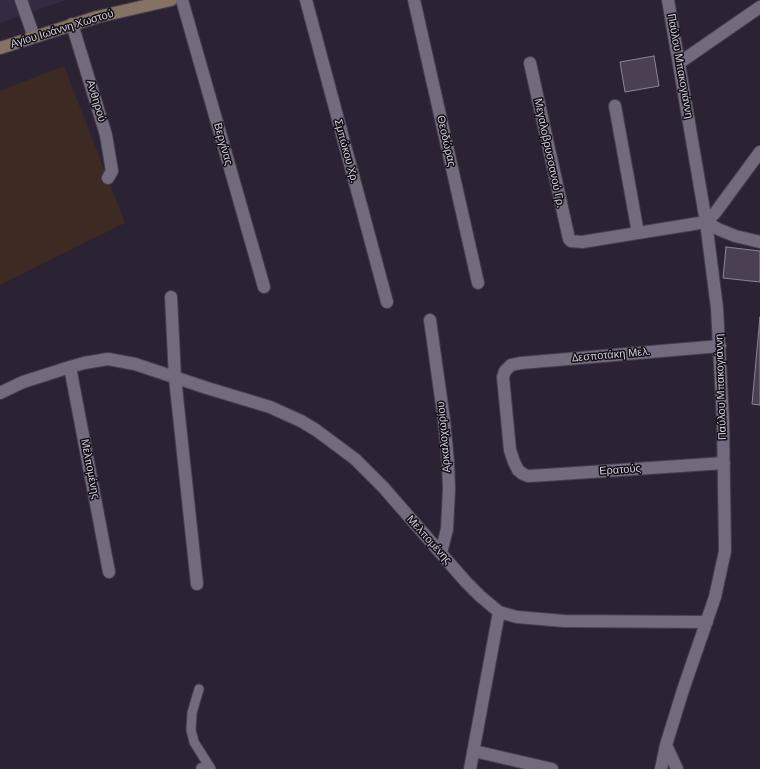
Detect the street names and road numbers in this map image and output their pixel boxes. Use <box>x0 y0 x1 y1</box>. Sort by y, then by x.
street label: Αγίου Ιωάννη Χωστού <box>9 7 115 51</box>
street label: Παύλου Μπακογιάννη <box>664 12 696 120</box>
street label: Ανθηρού <box>83 78 109 124</box>
street label: Μεγαλοβρυσσανού Γρ. <box>531 97 567 209</box>
street label: Θεοδώρας <box>434 114 458 168</box>
street label: Σμπώκου Χρ. <box>331 118 361 184</box>
street label: Βεργίνας <box>211 121 235 167</box>
street label: Παύλου Μπακογιάννη <box>713 334 729 440</box>
street label: Δεσποτάκη Μελ. <box>571 345 651 365</box>
street label: Αρκαλοχωρίου <box>434 401 454 473</box>
street label: Μελπομένης <box>78 438 102 500</box>
street label: Ερατούς <box>599 462 641 478</box>
street label: Μελπομένης <box>404 513 454 567</box>

